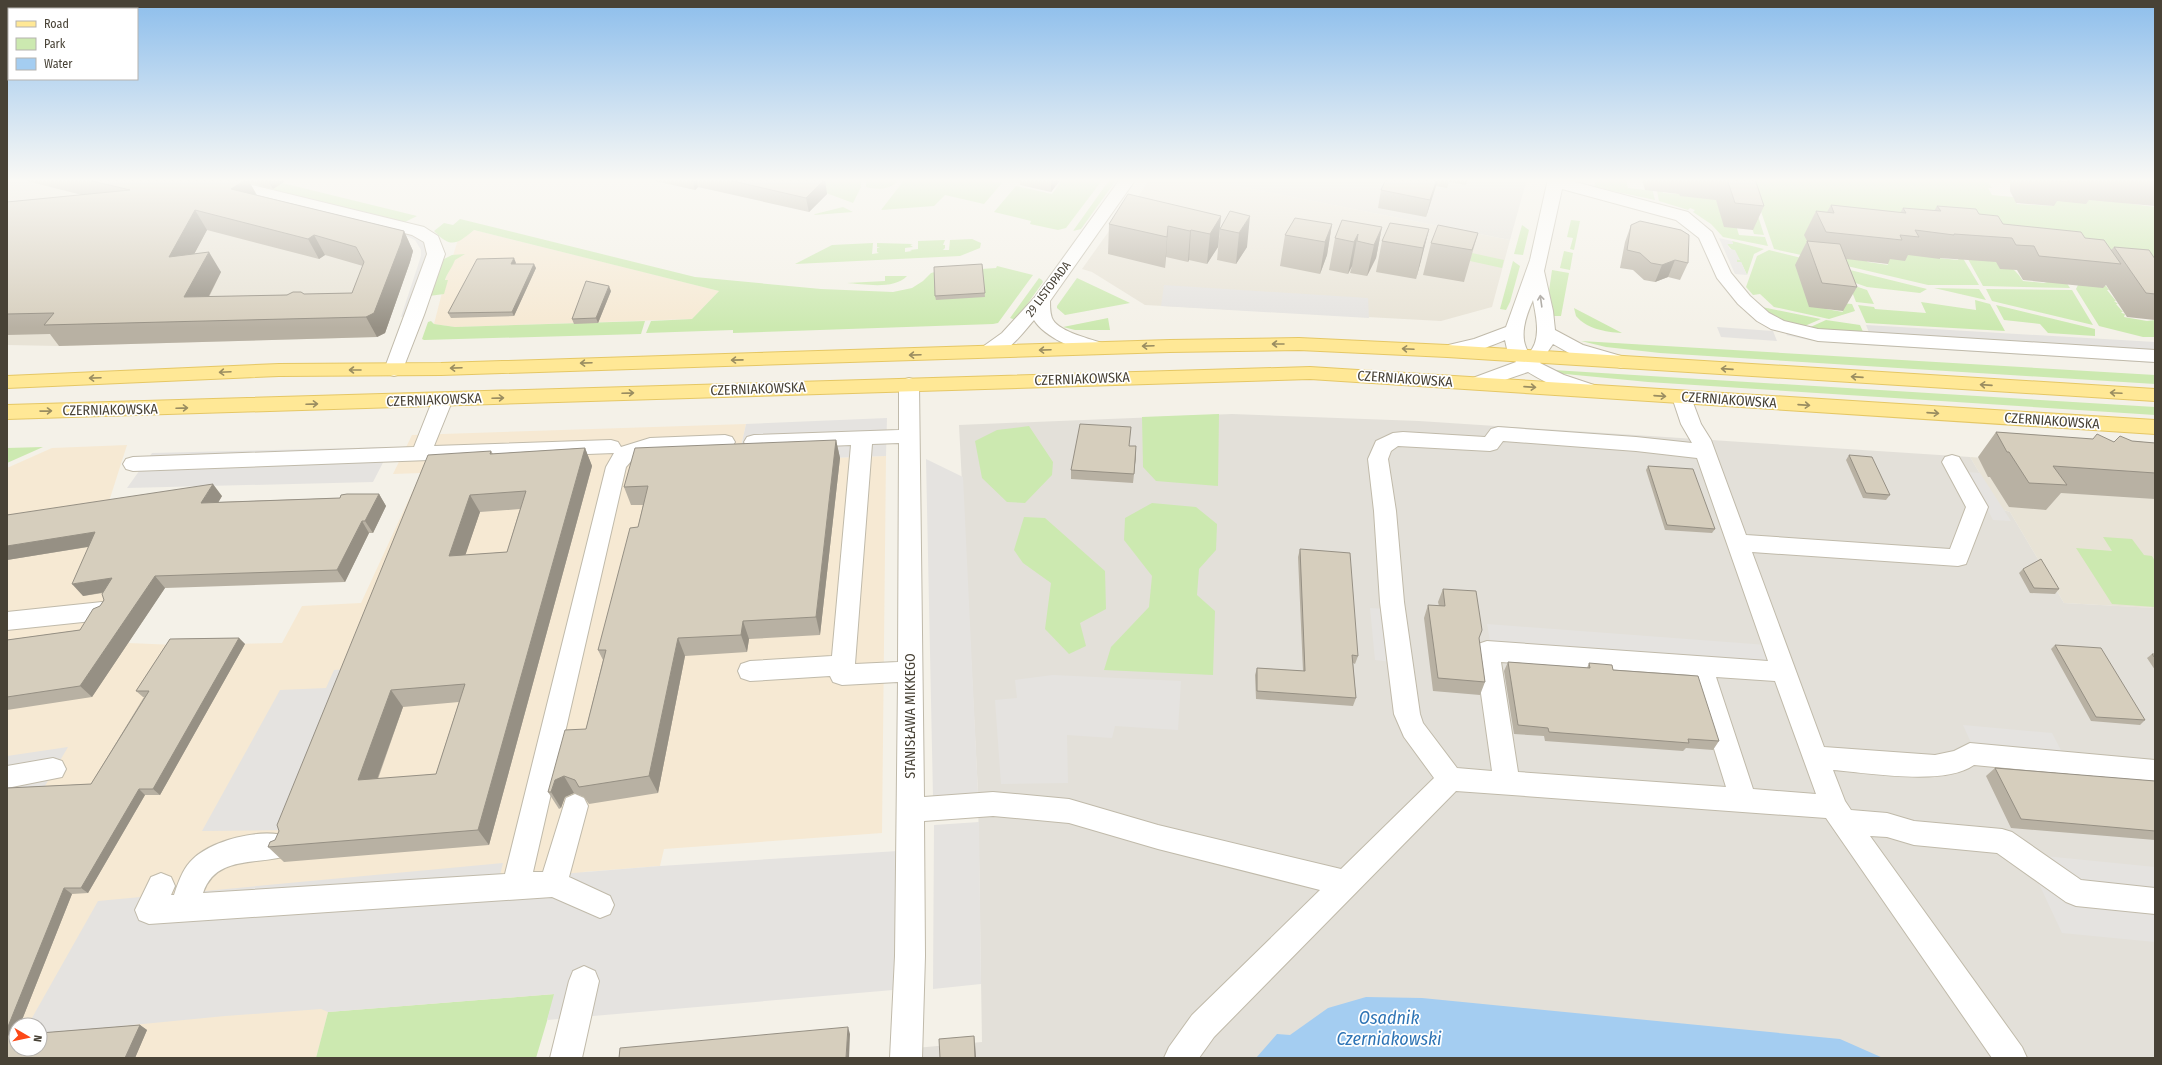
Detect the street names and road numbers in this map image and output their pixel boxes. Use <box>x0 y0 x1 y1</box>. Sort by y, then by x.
street label: 29 LISTOPADA <box>1023 258 1074 319</box>
street label: CZERNIAKOWSKA <box>1357 367 1454 391</box>
street label: CZERNIAKOWSKA <box>1034 369 1131 389</box>
street label: CZERNIAKOWSKA <box>710 379 807 399</box>
street label: CZERNIAKOWSKA <box>1681 388 1778 412</box>
street label: CZERNIAKOWSKA <box>386 390 483 410</box>
street label: CZERNIAKOWSKA <box>62 401 158 419</box>
street label: CZERNIAKOWSKA <box>2004 409 2101 433</box>
street label: STANISŁAWA MIKKEGO <box>902 653 919 779</box>

